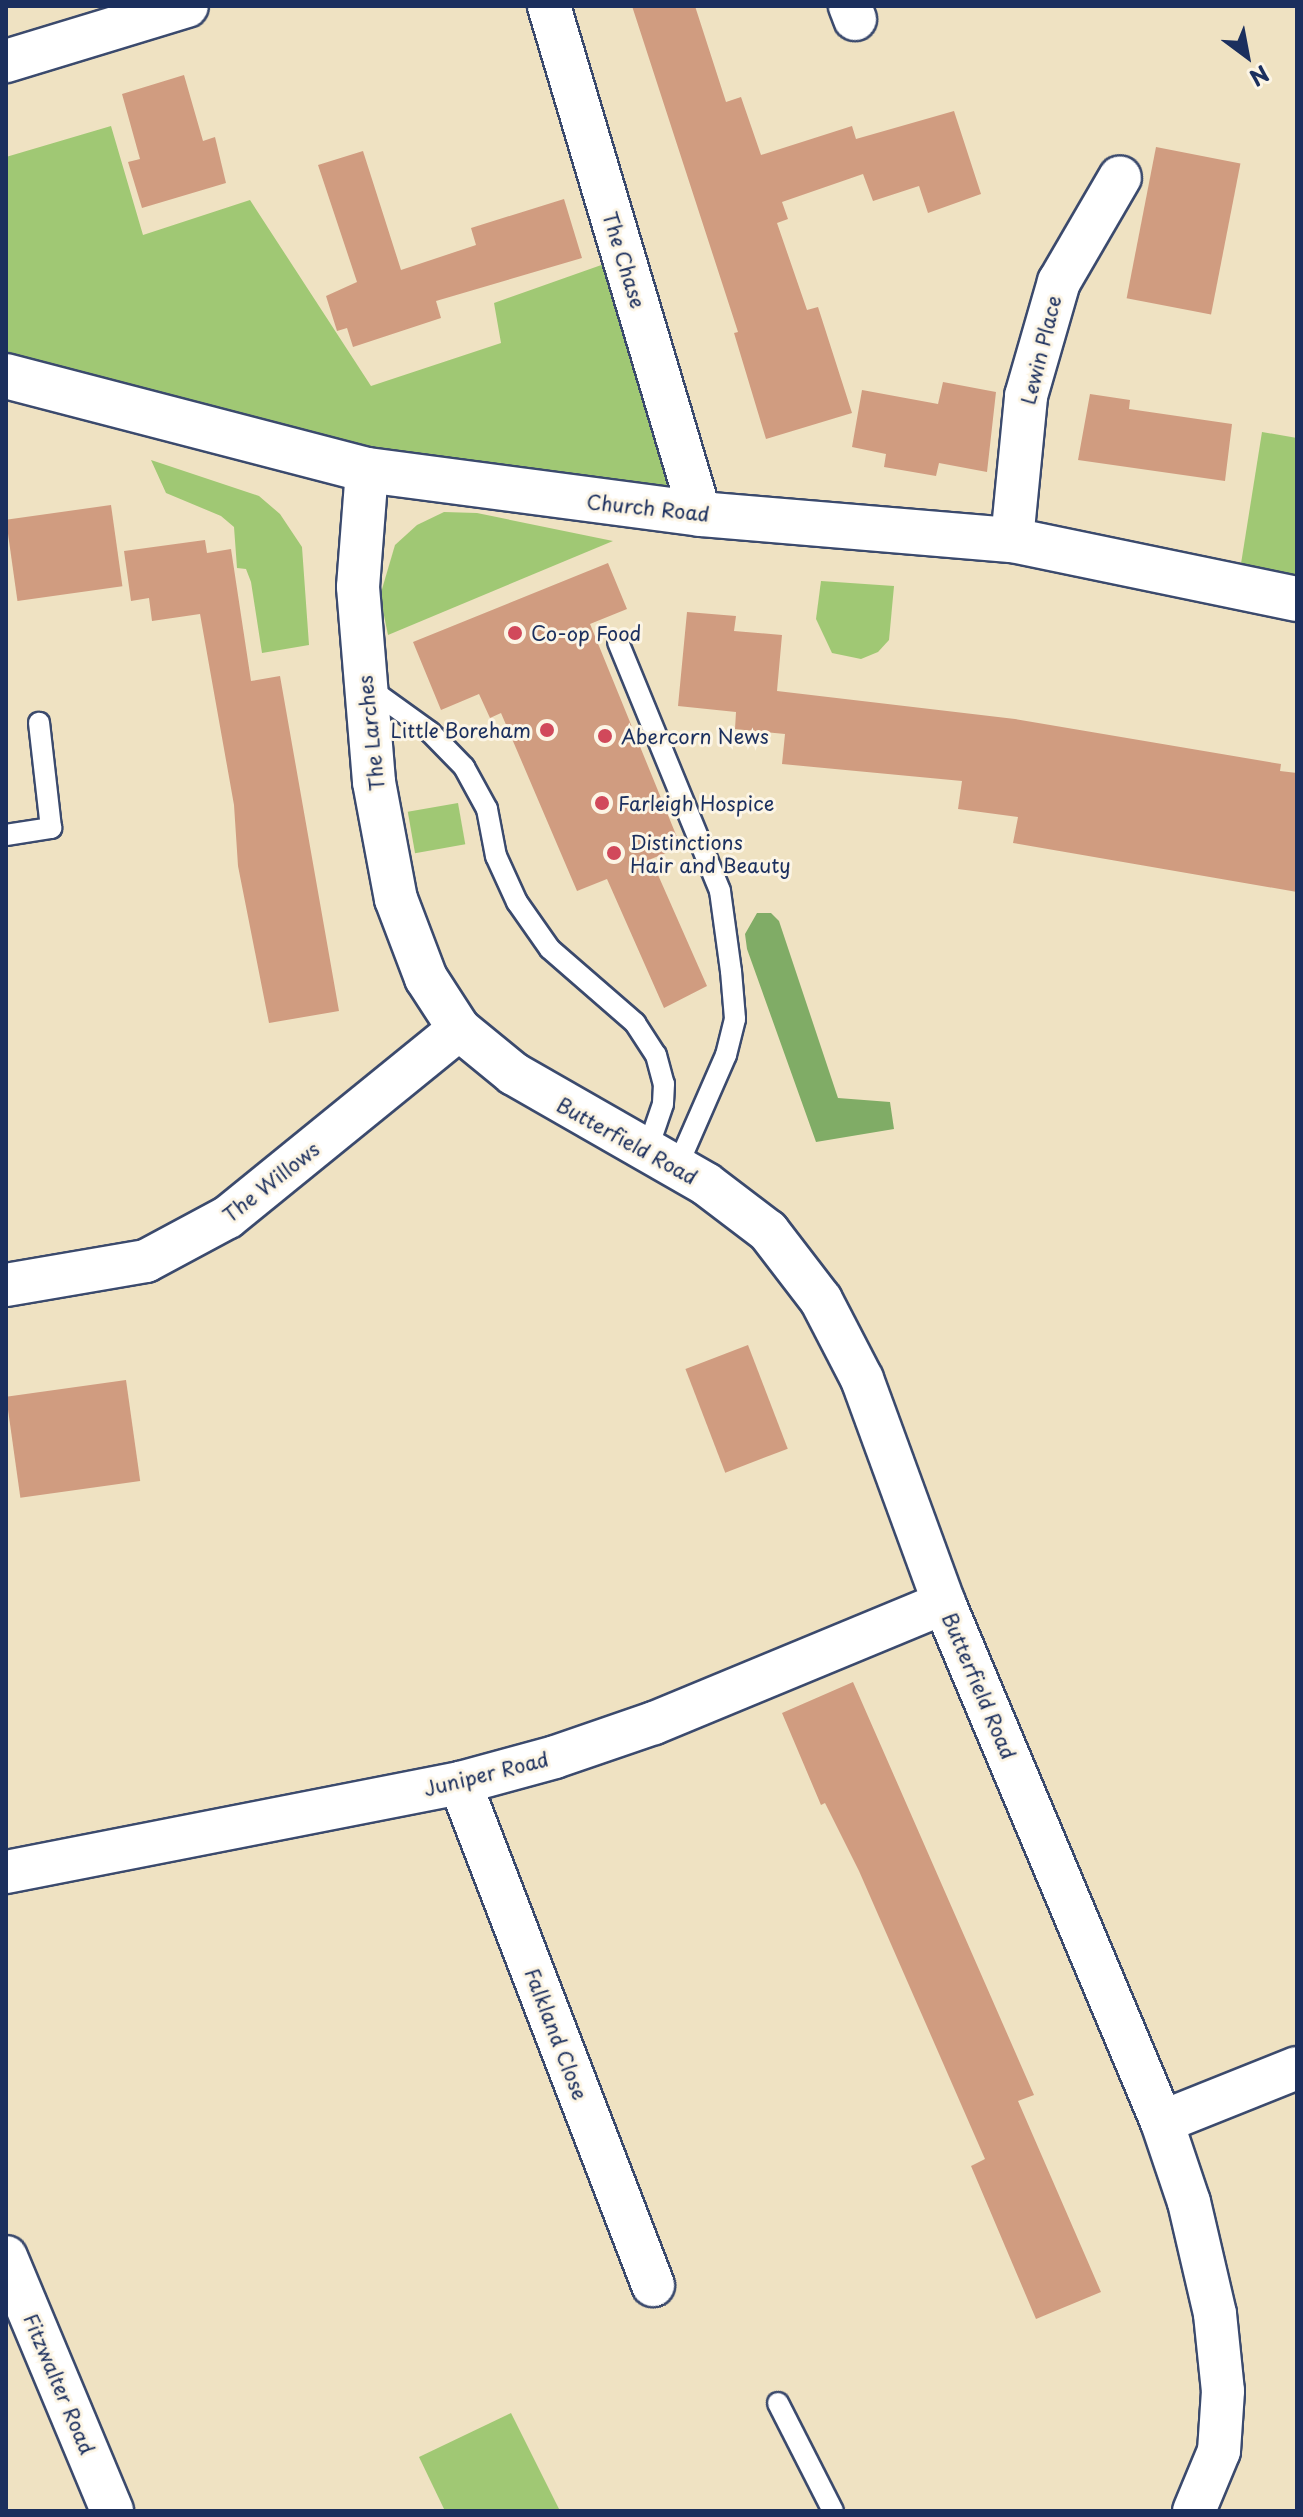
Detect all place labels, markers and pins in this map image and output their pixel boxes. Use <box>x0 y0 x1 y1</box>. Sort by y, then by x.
place label: Co-op Food <box>531 621 642 645</box>
marker: Co-op Food <box>506 624 524 642</box>
place label: Little Boreham <box>389 718 531 742</box>
marker: Little Boreham <box>538 721 556 739</box>
place label: Abercorn News <box>621 724 769 748</box>
marker: Abercorn News <box>596 727 614 745</box>
place label: Farleigh Hospice <box>618 791 774 815</box>
marker: Farleigh Hospice <box>593 794 611 812</box>
place label: Distinctions Hair and Beauty <box>630 830 792 877</box>
marker: Distinctions Hair and Beauty <box>605 844 623 862</box>

